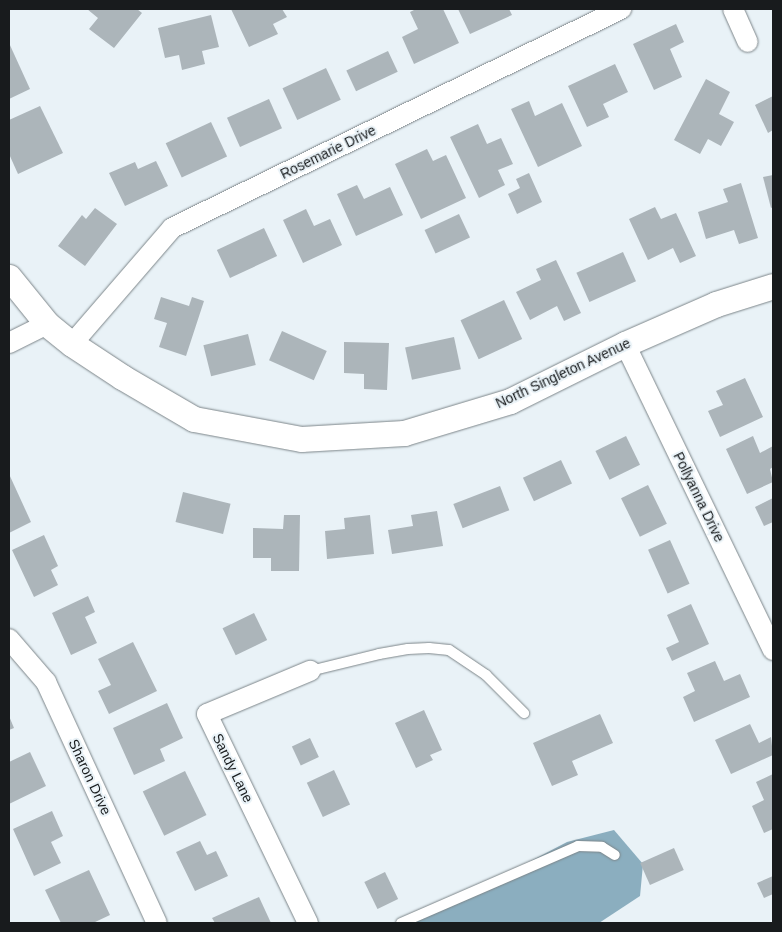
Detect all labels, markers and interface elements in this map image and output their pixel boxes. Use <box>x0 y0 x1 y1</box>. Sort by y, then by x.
street label: Rosemarie Drive <box>277 122 379 182</box>
street label: North Singleton Avenue <box>493 334 633 412</box>
street label: Pollyanna Drive <box>670 449 728 545</box>
street label: Sandy Lane <box>209 731 257 805</box>
street label: Sharon Drive <box>65 736 115 818</box>

